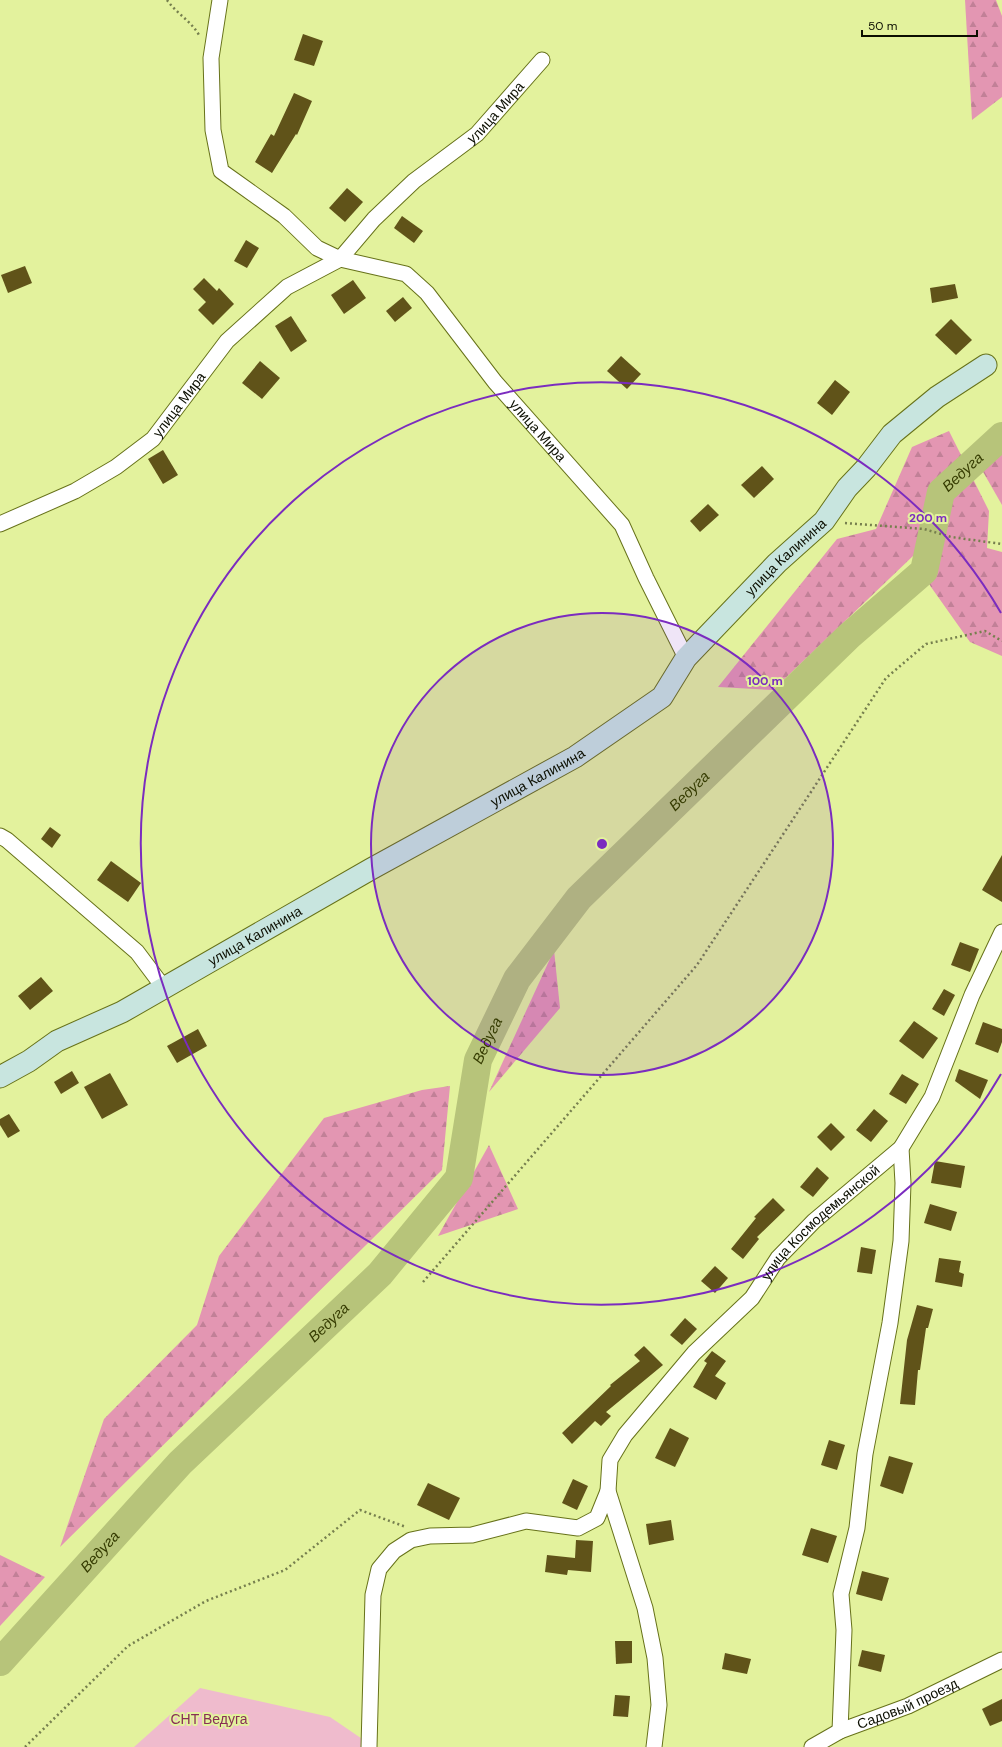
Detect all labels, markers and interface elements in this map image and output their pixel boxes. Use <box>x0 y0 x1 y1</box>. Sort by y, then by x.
scale bar <box>862 12 977 38</box>
text: 50 m <box>868 18 897 34</box>
street label: улица Мира <box>463 78 528 147</box>
street label: улица Мира <box>149 368 210 441</box>
street label: улица Мира <box>506 395 571 465</box>
water label: Ведуга <box>938 448 988 496</box>
text: 200 m <box>909 510 947 526</box>
street label: улица Калинина <box>741 514 830 600</box>
text: 100 m <box>747 673 783 689</box>
street label: улица Калинина <box>487 744 589 811</box>
water label: Ведуга <box>665 767 714 815</box>
centre of rings <box>595 837 609 851</box>
street label: улица Калинина <box>205 902 305 970</box>
water label: Ведуга <box>468 1014 507 1067</box>
street label: улица Космодемьянской <box>757 1161 883 1284</box>
water label: Ведуга <box>304 1298 354 1347</box>
water label: Ведуга <box>76 1526 124 1577</box>
street label: Садовый проезд <box>854 1674 961 1733</box>
park label: СНТ Ведуга <box>170 1710 248 1728</box>

